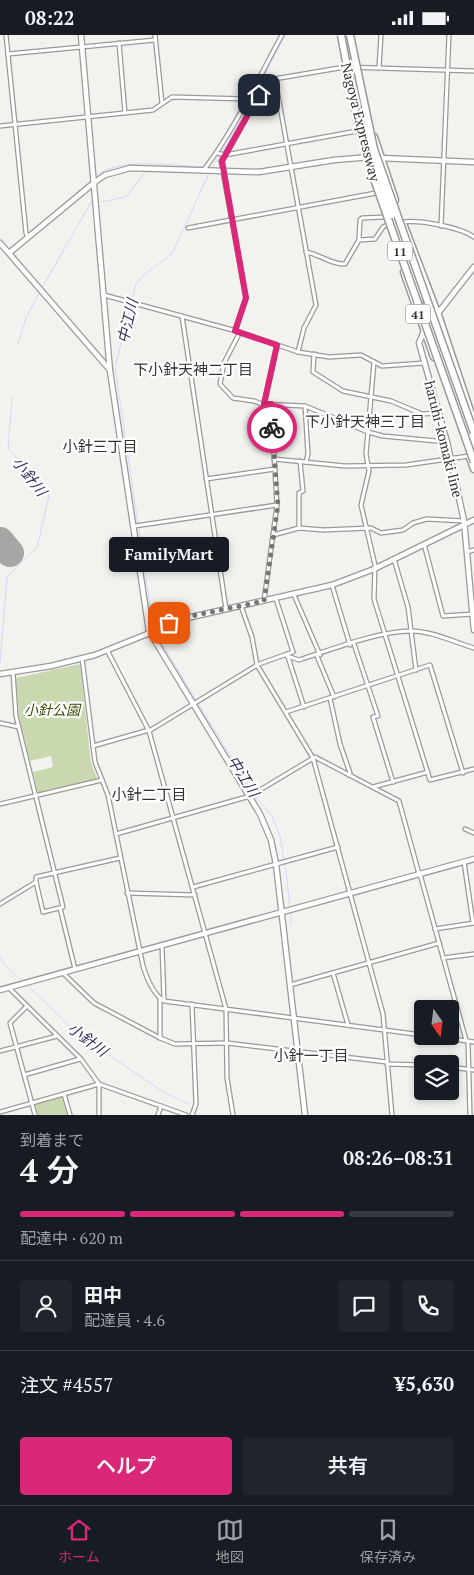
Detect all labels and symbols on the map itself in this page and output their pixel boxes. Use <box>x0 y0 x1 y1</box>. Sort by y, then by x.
street label: Nagoya Expressway <box>337 61 385 184</box>
pin <box>238 74 280 116</box>
road number: 11 <box>388 242 412 261</box>
water label: 中江川 <box>112 295 142 345</box>
road number: 41 <box>406 305 430 323</box>
district label: 下小針天神二丁目 <box>133 359 253 379</box>
street label: haruhi-komaki line <box>420 379 468 499</box>
courier <box>247 403 297 453</box>
district label: 下小針天神三丁目 <box>305 411 425 431</box>
district label: 小針三丁目 <box>62 436 138 456</box>
water label: 小針川 <box>8 452 53 501</box>
callout: FamilyMart <box>109 538 229 573</box>
pin <box>148 602 190 644</box>
park label: 小針公園 <box>24 700 82 719</box>
water label: 中江川 <box>224 752 265 802</box>
district label: 小針二丁目 <box>111 784 187 804</box>
north arrow <box>414 1000 459 1045</box>
water label: 小針川 <box>64 1017 114 1062</box>
district label: 小針一丁目 <box>273 1045 349 1065</box>

